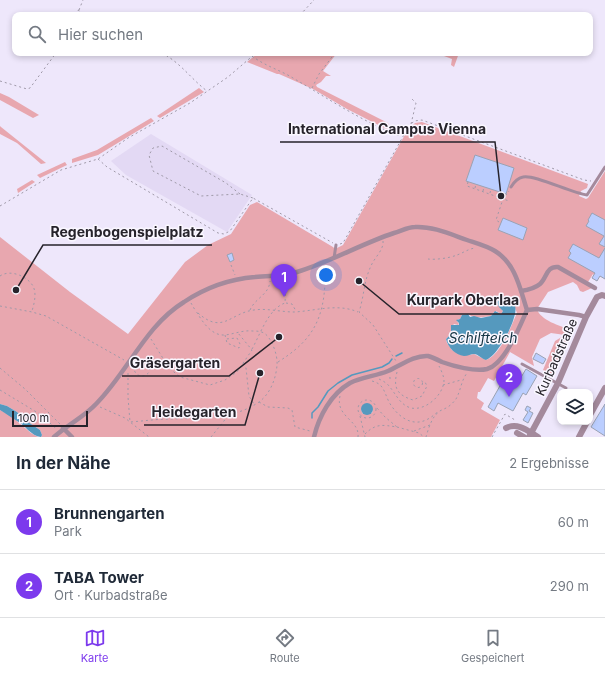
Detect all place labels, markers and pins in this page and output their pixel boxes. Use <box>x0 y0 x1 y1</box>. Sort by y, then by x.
callout: International Campus Vienna <box>280 116 495 142</box>
callout: Regenbogenspielplatz <box>43 219 212 245</box>
pin: 1 <box>271 264 297 297</box>
callout: Kurpark Oberlaa <box>399 288 528 314</box>
callout: Gräsergarten <box>122 350 229 376</box>
pin: 2 <box>496 364 522 397</box>
callout: Heidegarten <box>144 399 245 425</box>

